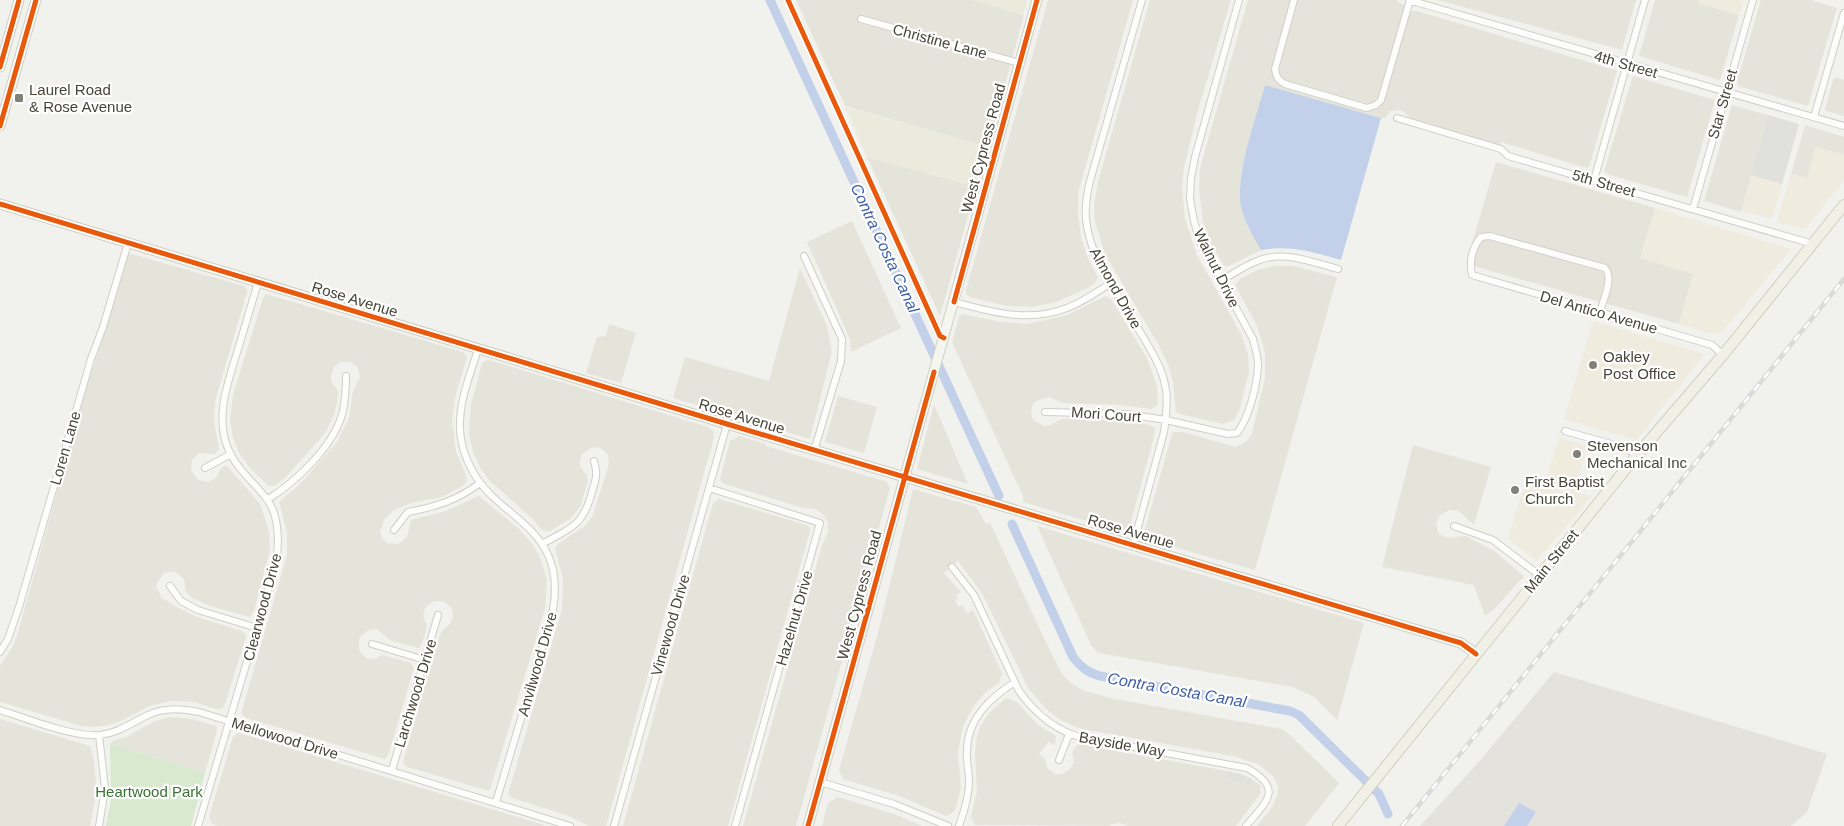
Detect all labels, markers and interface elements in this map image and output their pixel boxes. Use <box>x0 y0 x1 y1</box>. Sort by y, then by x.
street label: Christine Lane <box>891 20 989 62</box>
street label: 4th Street <box>1592 47 1660 81</box>
street label: Star Street <box>1704 66 1740 141</box>
place label: Laurel Road & Rose Avenue <box>29 81 132 115</box>
street label: West Cypress Road <box>958 82 1008 214</box>
marker: Laurel Road & Rose Avenue <box>13 92 25 104</box>
street label: 5th Street <box>1570 166 1638 200</box>
water label: Contra Costa Canal <box>848 181 923 316</box>
street label: Walnut Drive <box>1191 226 1243 310</box>
street label: Almond Drive <box>1087 245 1145 331</box>
street label: Rose Avenue <box>310 278 400 320</box>
street label: Del Antico Avenue <box>1538 287 1660 337</box>
place label: Oakley Post Office <box>1603 348 1676 382</box>
marker: Oakley Post Office <box>1587 359 1599 371</box>
street label: Rose Avenue <box>697 395 787 437</box>
street label: Mori Court <box>1070 403 1142 425</box>
street label: Loren Lane <box>46 409 84 487</box>
place label: Stevenson Mechanical Inc <box>1587 437 1688 471</box>
marker: Stevenson Mechanical Inc <box>1571 448 1583 460</box>
place label: First Baptist Church <box>1525 473 1605 507</box>
marker: First Baptist Church <box>1509 484 1521 496</box>
street label: Rose Avenue <box>1086 511 1176 551</box>
street label: Main Street <box>1520 525 1582 596</box>
street label: West Cypress Road <box>834 529 884 661</box>
street label: Clearwood Drive <box>239 551 285 663</box>
street label: Hazelnut Drive <box>772 568 816 668</box>
street label: Vinewood Drive <box>647 572 693 678</box>
street label: Anvilwood Drive <box>514 610 560 718</box>
street label: Larchwood Drive <box>390 637 440 749</box>
water label: Contra Costa Canal <box>1106 669 1248 711</box>
street label: Mellowood Drive <box>229 714 341 762</box>
street label: Bayside Way <box>1078 728 1167 760</box>
park label: Heartwood Park <box>95 783 203 800</box>

